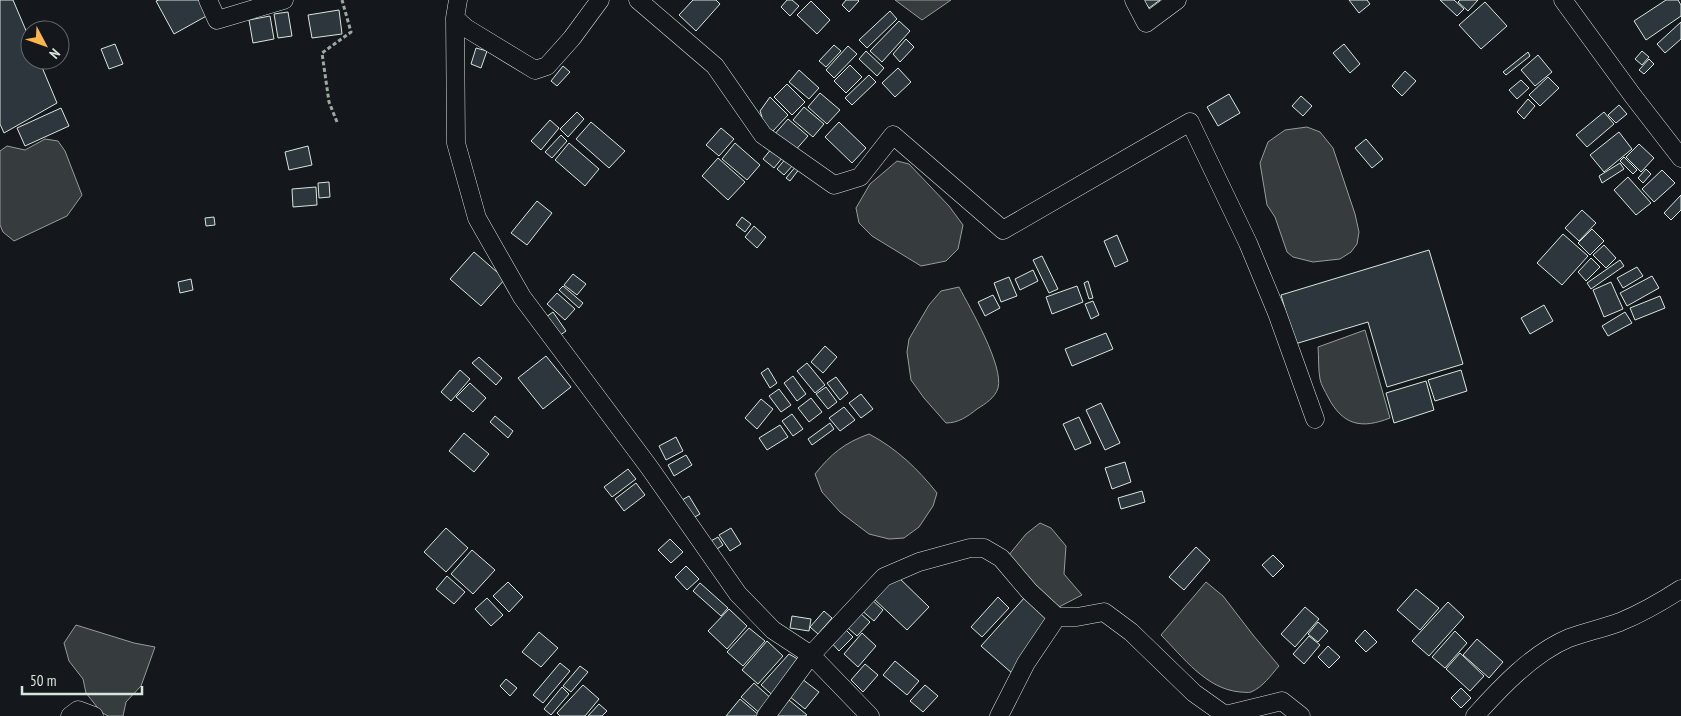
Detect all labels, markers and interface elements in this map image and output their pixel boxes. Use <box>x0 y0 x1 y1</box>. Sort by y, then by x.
north arrow <box>20 20 70 70</box>
text: N <box>46 45 64 62</box>
scale bar <box>22 664 142 696</box>
text: 50 m <box>30 671 56 690</box>

